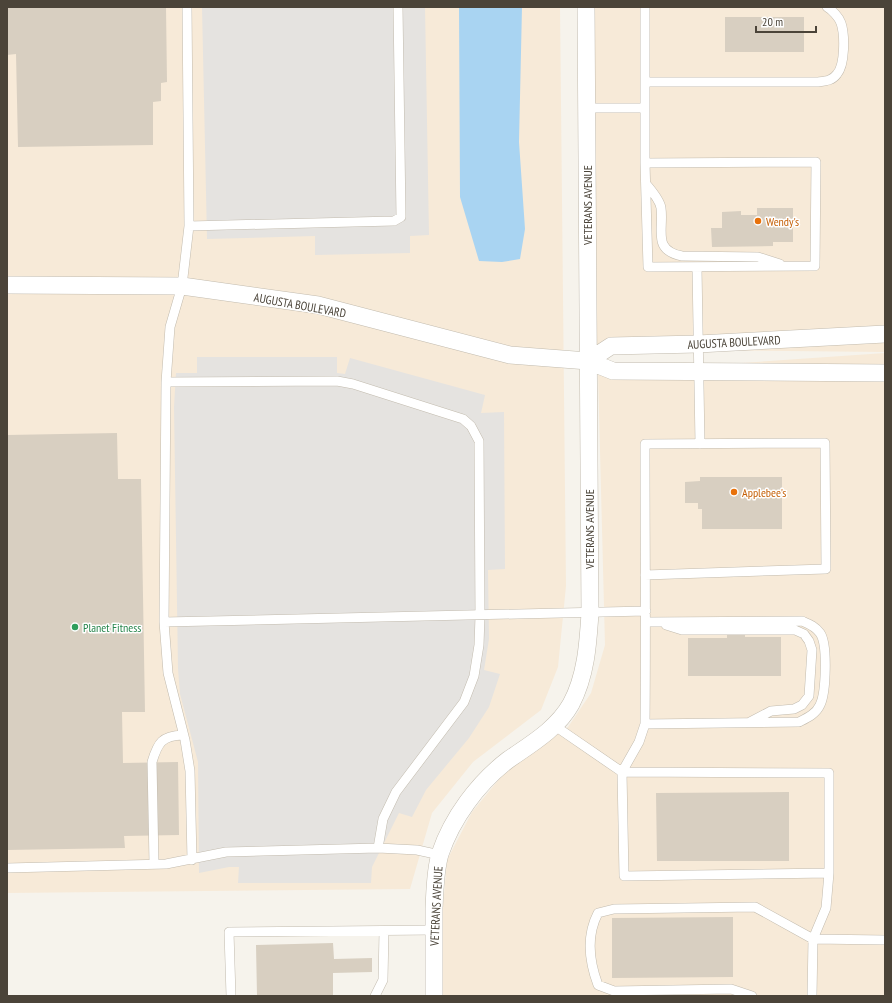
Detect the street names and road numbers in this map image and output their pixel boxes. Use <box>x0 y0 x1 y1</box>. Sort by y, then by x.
street label: VETERANS AVENUE <box>580 165 595 246</box>
street label: AUGUSTA BOULEVARD <box>253 290 347 320</box>
street label: AUGUSTA BOULEVARD <box>687 332 781 352</box>
street label: VETERANS AVENUE <box>582 489 597 570</box>
street label: VETERANS AVENUE <box>426 866 446 947</box>

